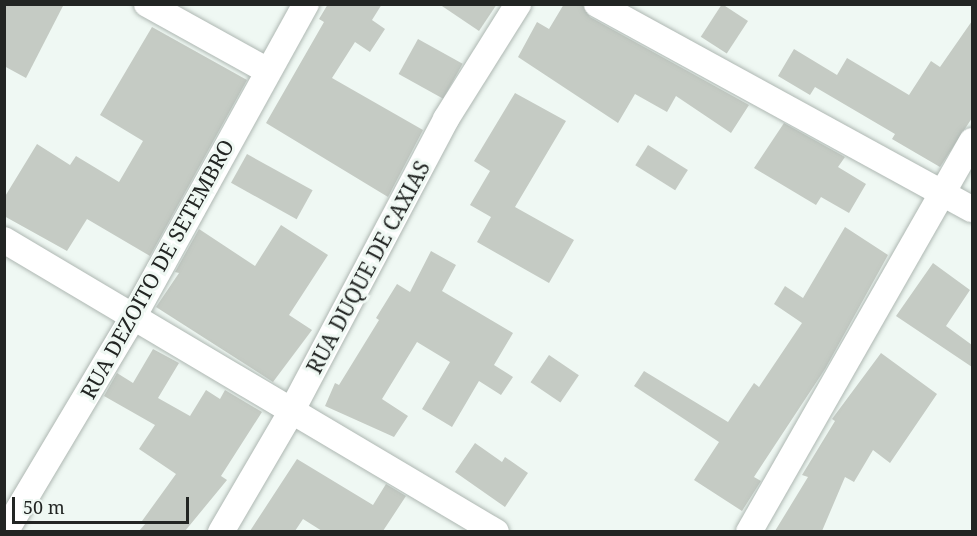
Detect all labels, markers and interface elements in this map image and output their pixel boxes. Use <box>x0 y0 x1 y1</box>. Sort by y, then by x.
street label: RUA DEZOITO DE SETEMBRO <box>75 135 239 403</box>
street label: RUA DUQUE DE CAXIAS <box>301 156 435 378</box>
scale bar <box>15 485 192 523</box>
text: 50 m <box>23 495 65 519</box>

